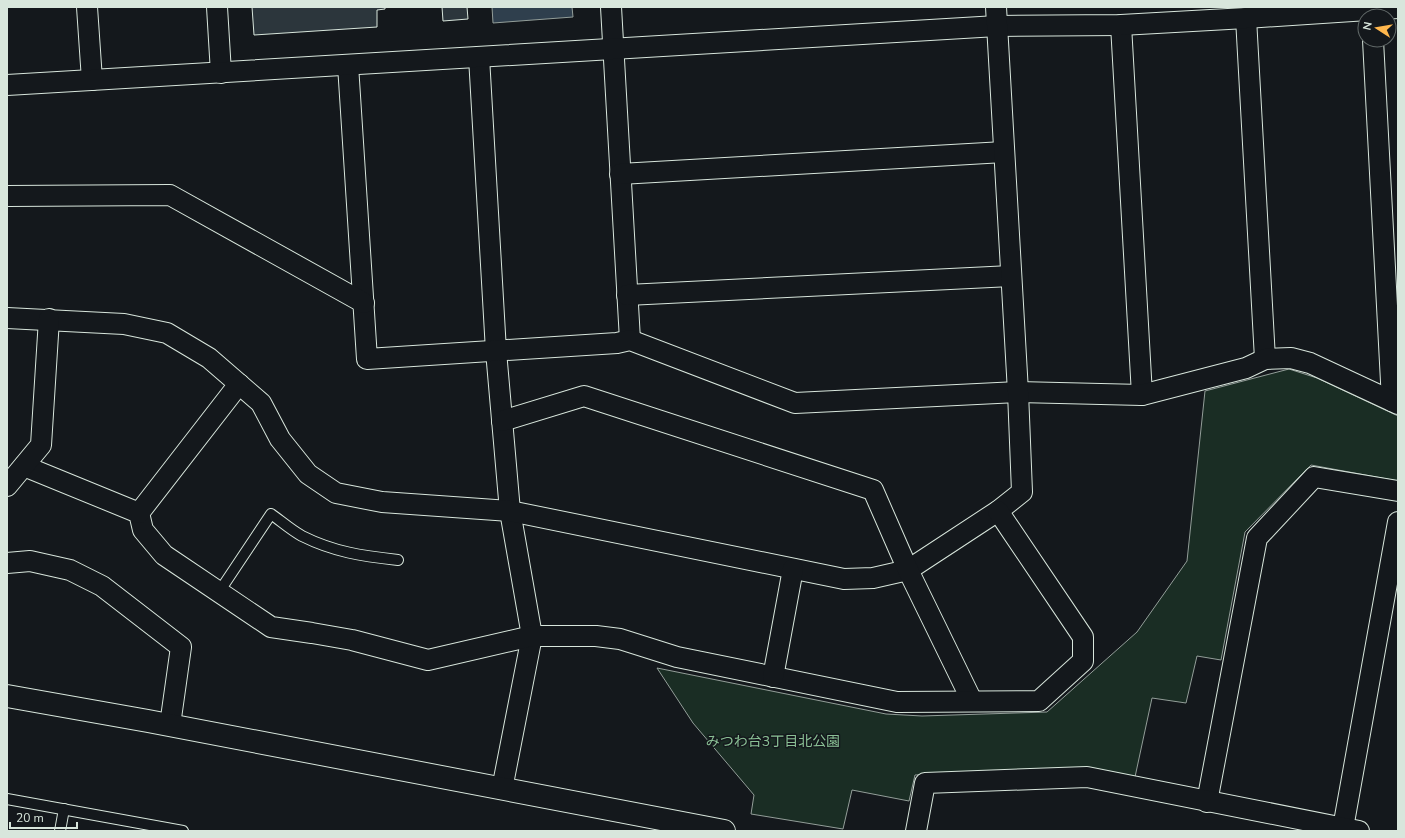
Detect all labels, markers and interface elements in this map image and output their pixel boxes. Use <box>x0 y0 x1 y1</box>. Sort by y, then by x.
north arrow <box>1357 8 1397 48</box>
text: N <box>1360 20 1376 32</box>
park label: みつわ台3丁目北公園 <box>706 732 840 751</box>
scale bar <box>10 804 77 830</box>
text: 20 m <box>16 810 44 826</box>

